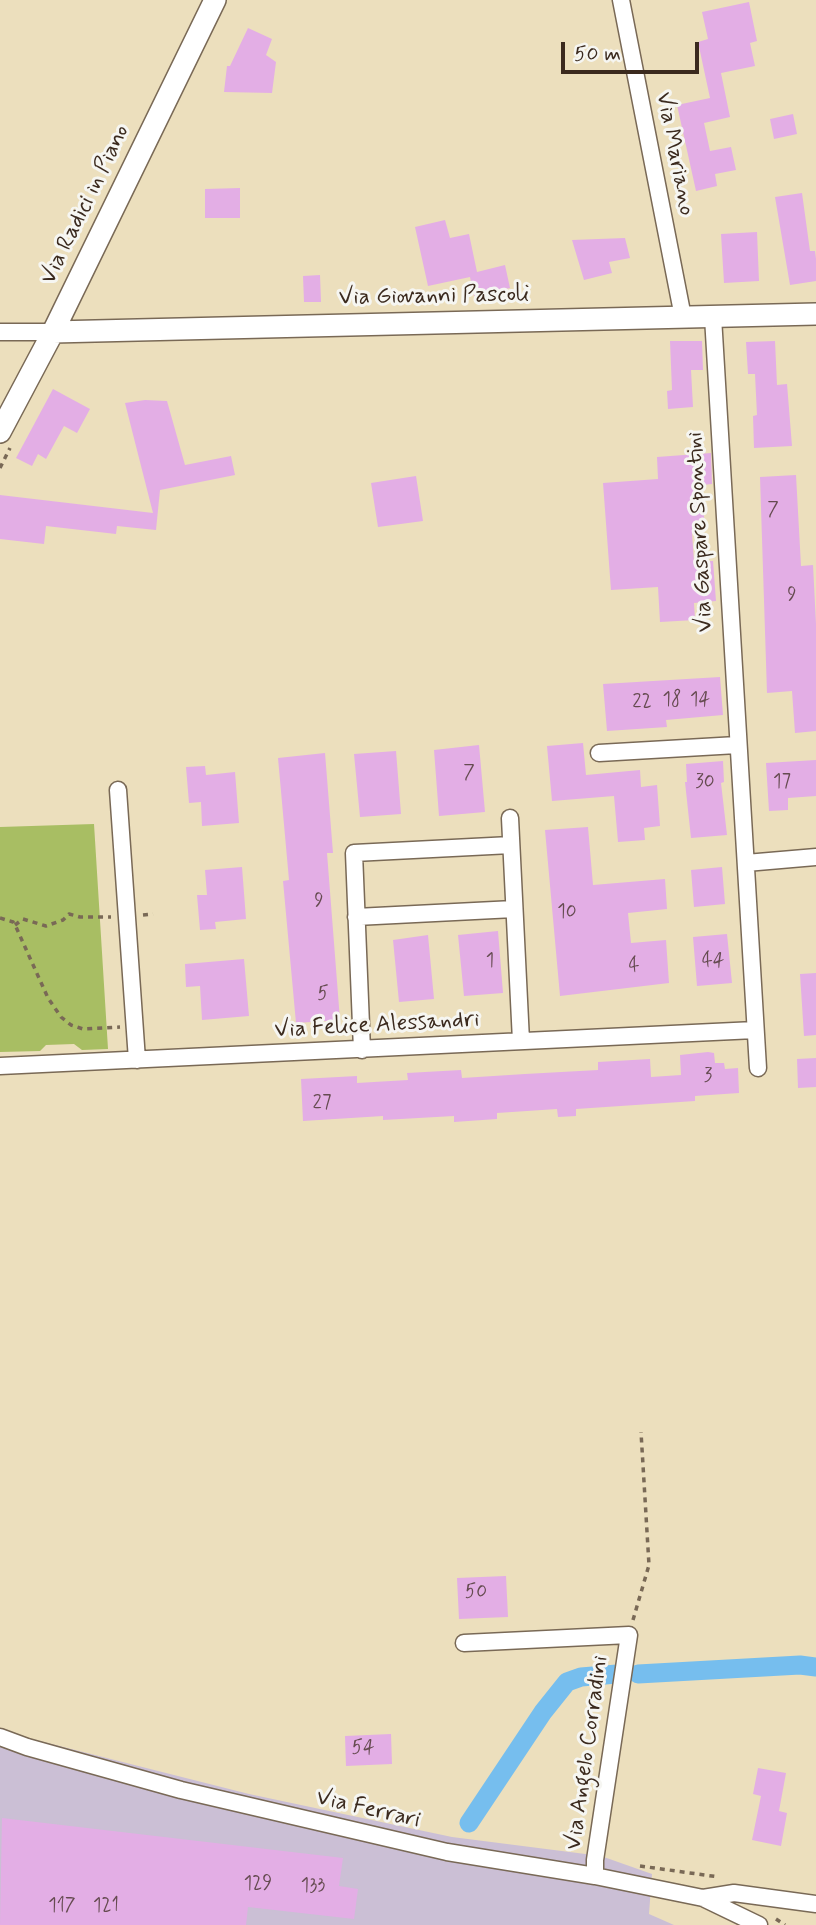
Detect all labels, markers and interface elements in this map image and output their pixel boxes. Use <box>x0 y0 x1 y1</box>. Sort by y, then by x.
scale bar <box>564 28 702 72</box>
text: 50 m <box>574 40 621 68</box>
street label: Via Mariano <box>649 90 699 218</box>
street label: Via Radici in Piano <box>36 121 136 289</box>
street label: Via Giovanni Pascoli <box>338 282 530 312</box>
street label: Via Gaspare Spontini <box>682 431 720 633</box>
house number: 7 <box>767 500 779 522</box>
house number: 9 <box>787 585 797 607</box>
house number: 18 <box>663 690 681 712</box>
house number: 14 <box>690 690 710 712</box>
house number: 22 <box>632 692 652 714</box>
house number: 7 <box>463 763 475 785</box>
house number: 30 <box>695 772 715 794</box>
house number: 17 <box>773 772 791 794</box>
house number: 9 <box>314 891 324 913</box>
house number: 10 <box>557 902 577 924</box>
house number: 1 <box>486 951 494 973</box>
house number: 44 <box>702 951 724 973</box>
house number: 4 <box>628 956 640 978</box>
house number: 5 <box>317 984 329 1006</box>
street label: Via Felice Alessandri <box>274 1007 480 1045</box>
house number: 3 <box>704 1066 712 1088</box>
house number: 27 <box>313 1093 331 1115</box>
house number: 50 <box>465 1582 487 1604</box>
street label: Via Angelo Corradini <box>561 1654 615 1852</box>
house number: 54 <box>352 1738 374 1760</box>
street label: Via Ferrari <box>313 1785 423 1835</box>
house number: 129 <box>244 1874 272 1896</box>
house number: 133 <box>301 1876 325 1898</box>
house number: 117 <box>48 1896 76 1918</box>
house number: 121 <box>93 1896 119 1918</box>

